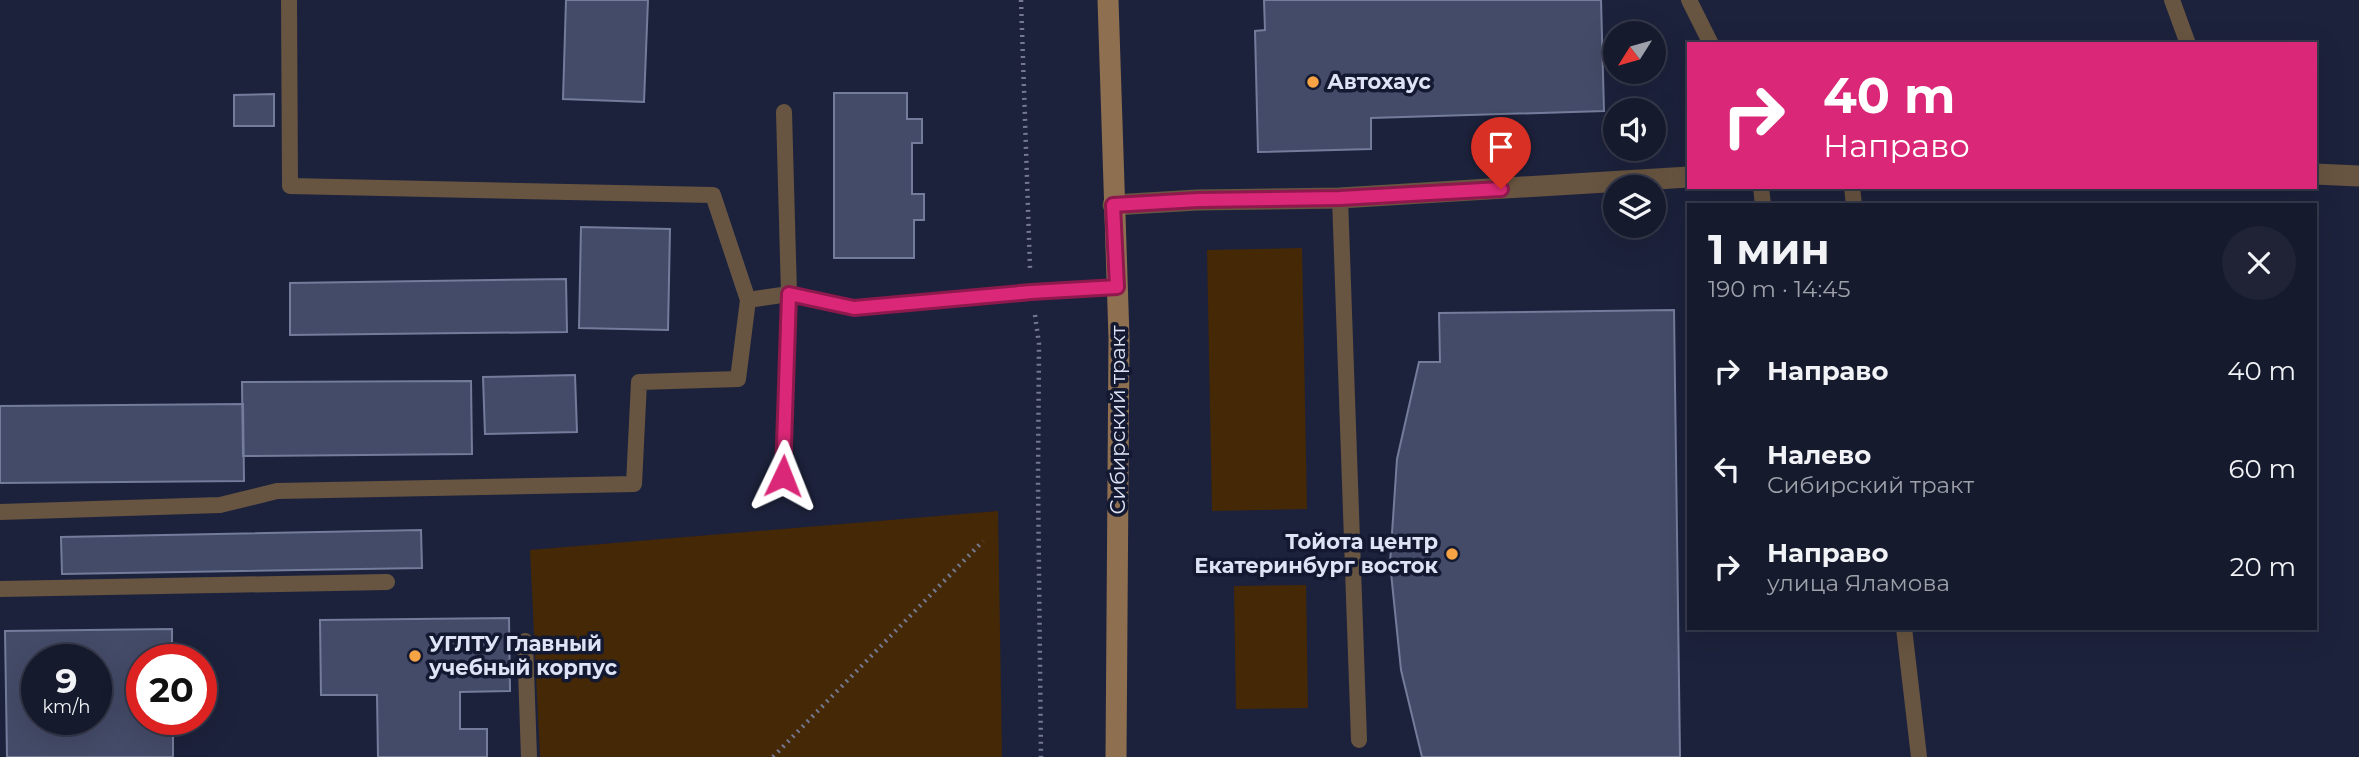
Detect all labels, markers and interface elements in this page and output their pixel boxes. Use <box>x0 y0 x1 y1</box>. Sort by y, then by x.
north arrow <box>1603 21 1666 84</box>
map controls <box>1603 21 1666 238</box>
text: 40 m <box>1823 66 1955 125</box>
place label: Автохаус <box>1327 69 1432 94</box>
icon: right <box>1708 70 1799 161</box>
marker: Автохаус <box>1305 74 1321 90</box>
button: sound <box>1603 98 1666 161</box>
pin <box>1471 117 1531 189</box>
text: Направо <box>1823 126 1970 165</box>
icon: arrive <box>1482 128 1520 166</box>
button: layers <box>1603 175 1666 238</box>
text: 1 мин <box>1708 223 1830 275</box>
button: close <box>2222 226 2296 300</box>
text: 190 m · 14:45 <box>1708 275 1851 303</box>
street label: Сибирский тракт <box>1105 325 1130 515</box>
icon: right <box>1708 352 1746 390</box>
text: Направо <box>1767 355 1888 387</box>
text: 40 m <box>2227 355 2296 387</box>
position arrow <box>746 439 820 513</box>
text: Налево <box>1767 439 1871 471</box>
icon: left <box>1708 450 1746 488</box>
text: 60 m <box>2229 453 2296 485</box>
text: Сибирский тракт <box>1767 471 1974 499</box>
place label: Тойота центр Екатеринбург восток <box>1194 529 1439 578</box>
text: Направо <box>1767 537 1888 569</box>
marker: Тойота центр Екатеринбург восток <box>1444 546 1460 562</box>
icon: right <box>1708 548 1746 586</box>
text: 20 m <box>2230 551 2296 583</box>
text: улица Яламова <box>1767 569 1950 597</box>
place label: УГЛТУ Главный учебный корпус <box>428 631 618 680</box>
speed limit sign: 20 <box>126 644 217 735</box>
marker: УГЛТУ Главный учебный корпус <box>407 648 423 664</box>
text: 9 <box>55 659 78 702</box>
text: km/h <box>42 696 91 718</box>

